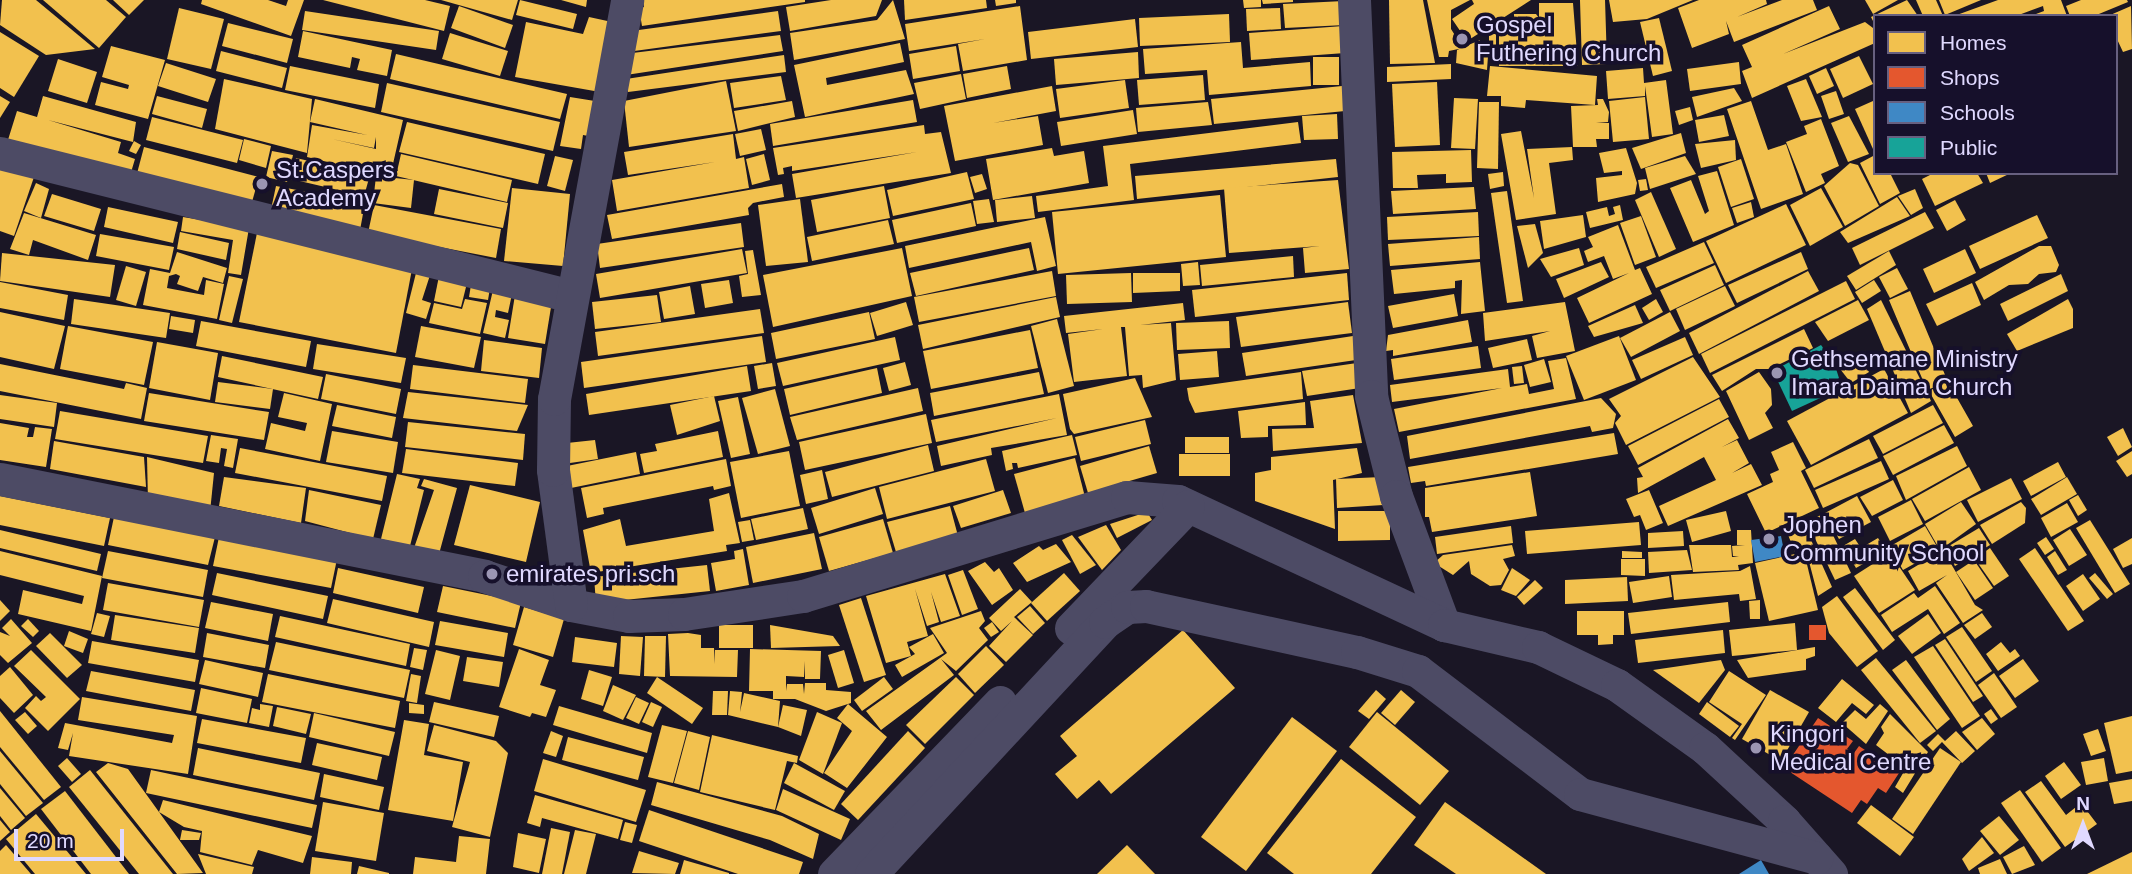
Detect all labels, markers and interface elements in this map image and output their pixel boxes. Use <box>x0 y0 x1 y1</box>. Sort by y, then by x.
place label: Gospel Futhering Church <box>1476 11 1661 67</box>
legend <box>1873 14 2118 175</box>
marker: Gospel Futhering Church <box>1454 31 1470 47</box>
text: Homes <box>1940 31 2007 54</box>
text: Shops <box>1940 66 2000 89</box>
text: Schools <box>1940 101 2015 124</box>
text: Public <box>1940 136 1997 159</box>
place label: St.Caspers Academy <box>276 156 395 212</box>
marker: St.Caspers Academy <box>254 176 270 192</box>
place label: Gethsemane Ministry Imara Daima Church <box>1791 345 2018 401</box>
marker: Gethsemane Ministry Imara Daima Church <box>1769 365 1785 381</box>
place label: Jophen Community School <box>1783 511 1984 567</box>
marker: Jophen Community School <box>1761 531 1777 547</box>
place label: emirates pri.sch <box>506 560 675 588</box>
marker: emirates pri.sch <box>484 566 500 582</box>
place label: Kingori Medical Centre <box>1770 720 1931 776</box>
marker: Kingori Medical Centre <box>1748 740 1764 756</box>
north arrow <box>2048 790 2118 860</box>
text: N <box>2076 793 2090 814</box>
scale bar <box>18 814 128 858</box>
text: 20 m <box>27 829 74 852</box>

